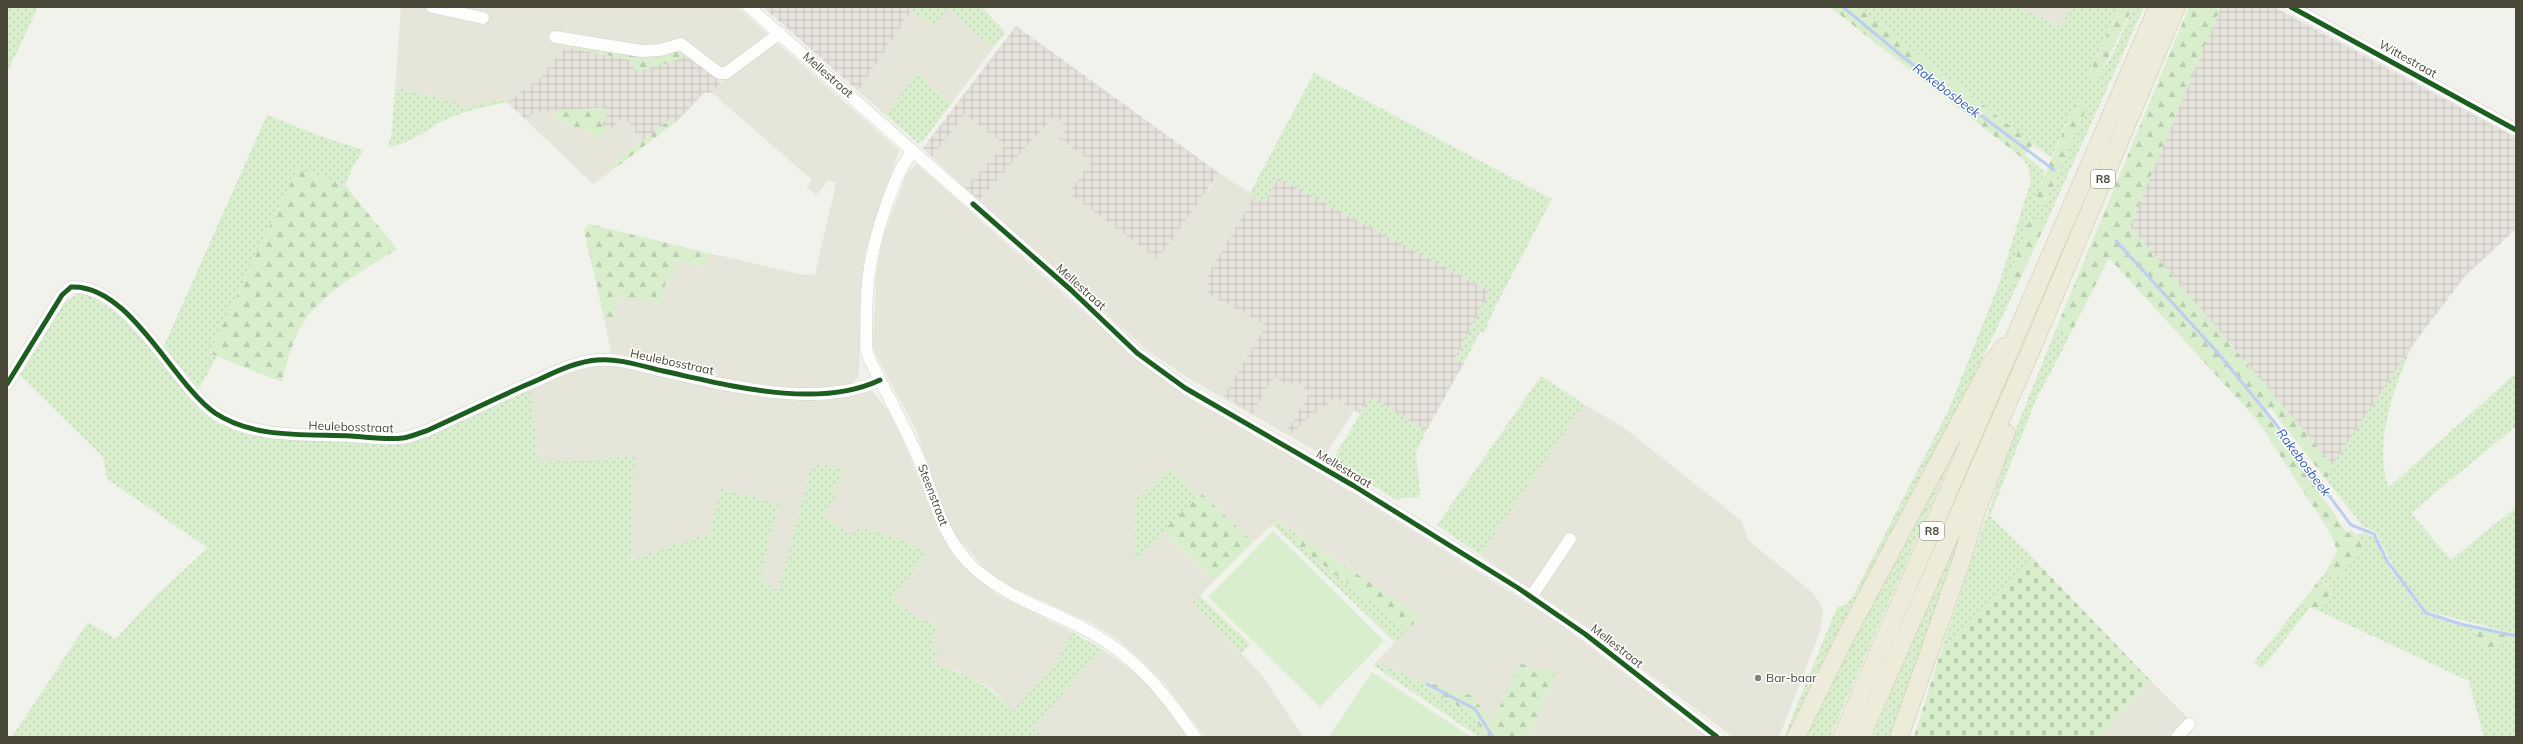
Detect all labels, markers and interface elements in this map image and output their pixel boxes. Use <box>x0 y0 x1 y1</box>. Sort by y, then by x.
street label: Wittestraat <box>2377 37 2440 81</box>
street label: Mellestraat <box>800 49 857 101</box>
water label: Rakebosbeek <box>1910 59 1984 121</box>
road number: R8 <box>2091 170 2115 188</box>
street label: Mellestraat <box>1053 260 1109 313</box>
street label: Heulebosstraat <box>629 345 715 378</box>
street label: Heulebosstraat <box>308 418 394 435</box>
water label: Rakebosbeek <box>2273 425 2335 499</box>
street label: Mellestraat <box>1314 446 1375 491</box>
street label: Steenstraat <box>915 462 952 528</box>
road number: R8 <box>1920 522 1944 540</box>
street label: Mellestraat <box>1588 621 1646 671</box>
place label: Bar-baar <box>1766 670 1817 685</box>
marker: Bar-baar <box>1753 673 1763 683</box>

